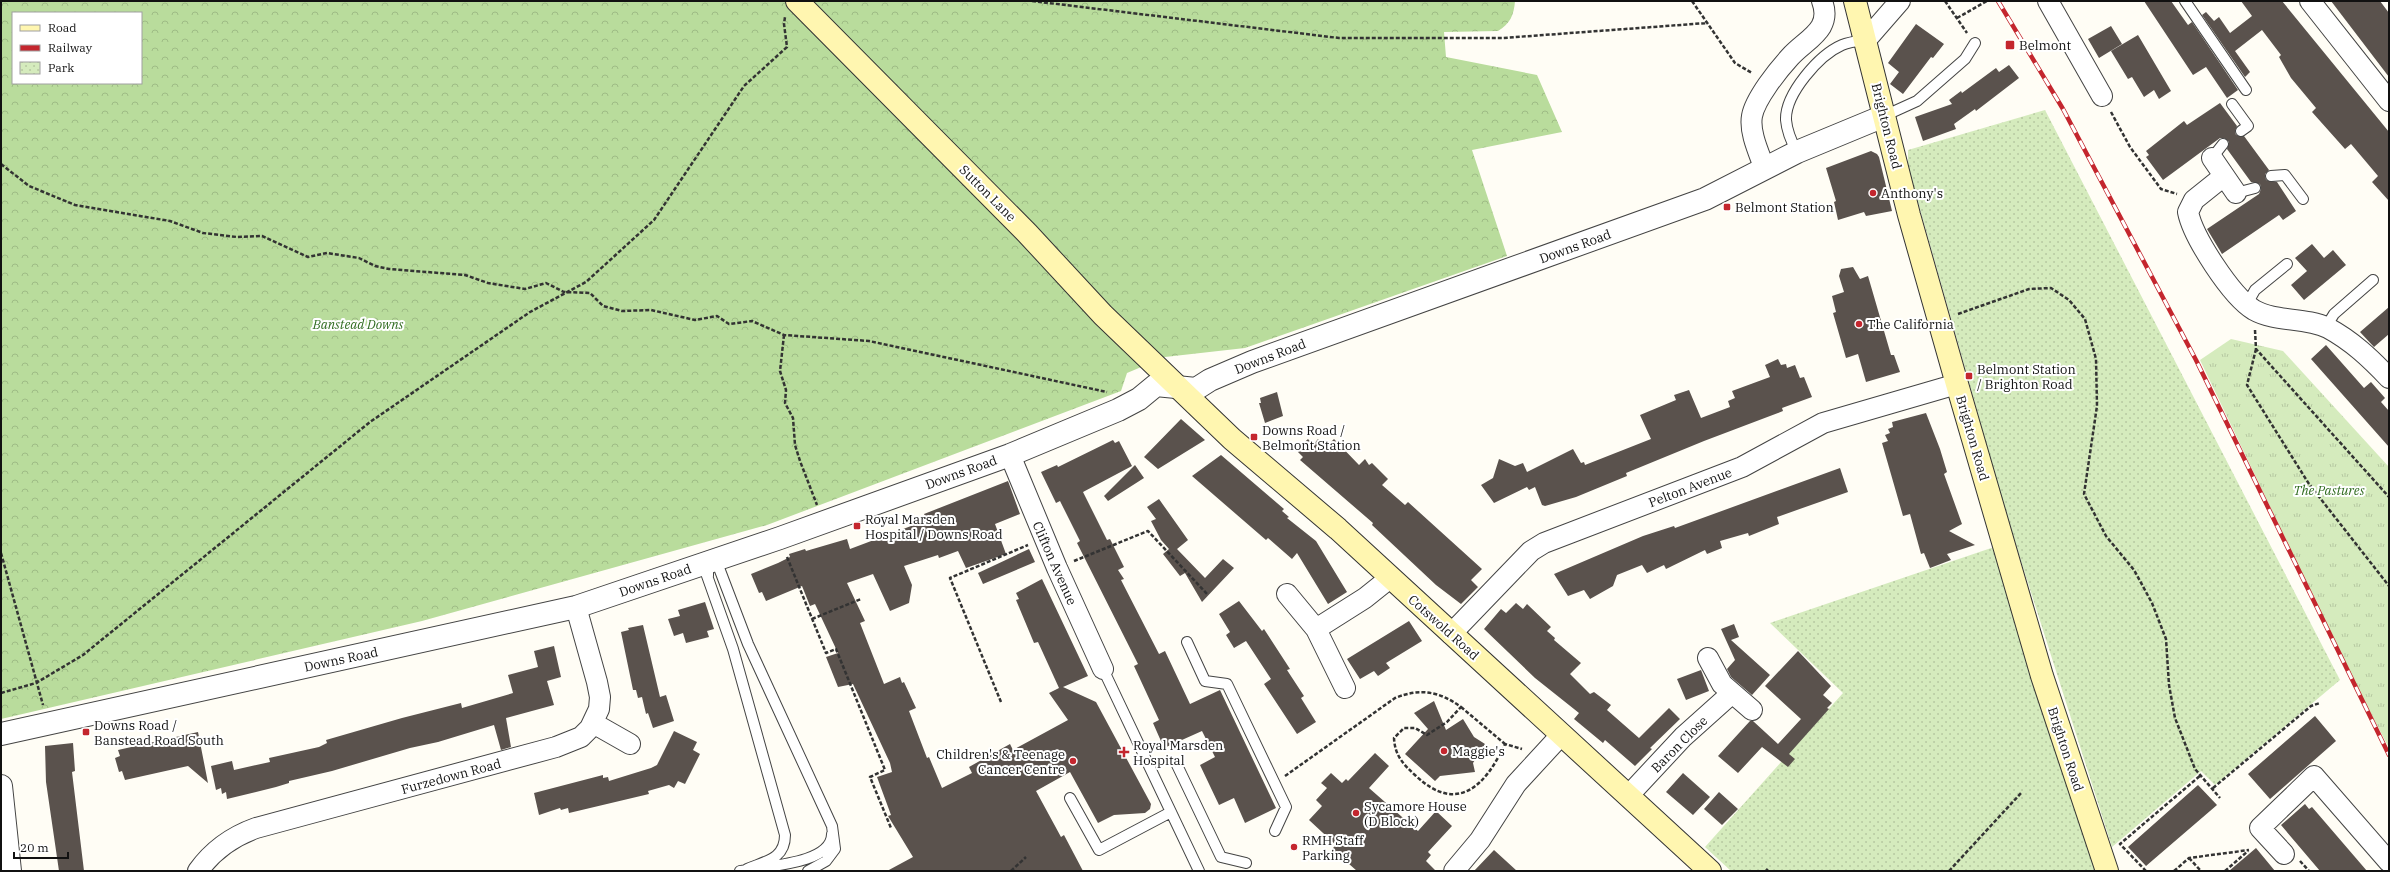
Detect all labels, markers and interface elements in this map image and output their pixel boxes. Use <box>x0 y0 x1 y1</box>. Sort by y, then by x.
legend <box>12 12 142 84</box>
text: Road <box>48 20 77 35</box>
place label: Belmont <box>2019 37 2072 54</box>
marker: Belmont <box>2004 39 2016 51</box>
text: Railway <box>48 40 93 55</box>
text: Park <box>48 60 74 75</box>
street label: Brighton Road <box>1868 81 1905 171</box>
street label: Sutton Lane <box>956 161 1020 225</box>
place label: Anthony's <box>1881 185 1943 202</box>
marker: Anthony's <box>1868 188 1878 198</box>
place label: Belmont Station <box>1735 199 1834 216</box>
marker: Belmont Station <box>1722 202 1732 212</box>
street label: Downs Road <box>1537 226 1613 267</box>
park label: Banstead Downs <box>312 316 404 333</box>
place label: The California <box>1867 316 1954 333</box>
marker: The California <box>1854 319 1864 329</box>
street label: Downs Road <box>1232 335 1308 378</box>
place label: Belmont Station / Brighton Road <box>1977 361 2076 393</box>
marker: Belmont Station / Brighton Road <box>1964 371 1974 381</box>
street label: Brighton Road <box>1952 393 1993 483</box>
place label: Downs Road / Belmont Station <box>1262 422 1361 454</box>
marker: Downs Road / Belmont Station <box>1249 432 1259 442</box>
street label: Downs Road <box>923 452 999 493</box>
street label: Pelton Avenue <box>1646 464 1734 511</box>
park label: The Pastures <box>2294 482 2365 499</box>
place label: Royal Marsden Hospital / Downs Road <box>865 511 1003 543</box>
street label: Clifton Avenue <box>1029 519 1081 608</box>
marker: Royal Marsden Hospital / Downs Road <box>852 521 862 531</box>
street label: Downs Road <box>617 560 694 601</box>
street label: Cotswold Road <box>1405 591 1483 664</box>
street label: Downs Road <box>303 643 380 676</box>
street label: Brighton Road <box>2044 705 2087 794</box>
street label: Baron Close <box>1647 712 1711 776</box>
place label: Downs Road / Banstead Road South <box>94 717 224 749</box>
marker: Downs Road / Banstead Road South <box>81 727 91 737</box>
place label: Royal Marsden Hospital <box>1133 737 1223 769</box>
place label: Maggie's <box>1452 743 1505 760</box>
place label: Children's & Teenage Cancer Centre <box>936 746 1065 778</box>
marker: Royal Marsden Hospital <box>1118 746 1130 758</box>
marker: Maggie's <box>1439 746 1449 756</box>
street label: Furzedown Road <box>399 755 503 798</box>
marker: Children's & Teenage Cancer Centre <box>1068 756 1078 766</box>
place label: Sycamore House (D Block) <box>1364 798 1467 830</box>
marker: Sycamore House (D Block) <box>1351 808 1361 818</box>
place label: RMH Staff Parking <box>1302 832 1365 864</box>
scale bar <box>14 834 68 860</box>
text: 20 m <box>20 840 49 855</box>
marker: RMH Staff Parking <box>1289 842 1299 852</box>

